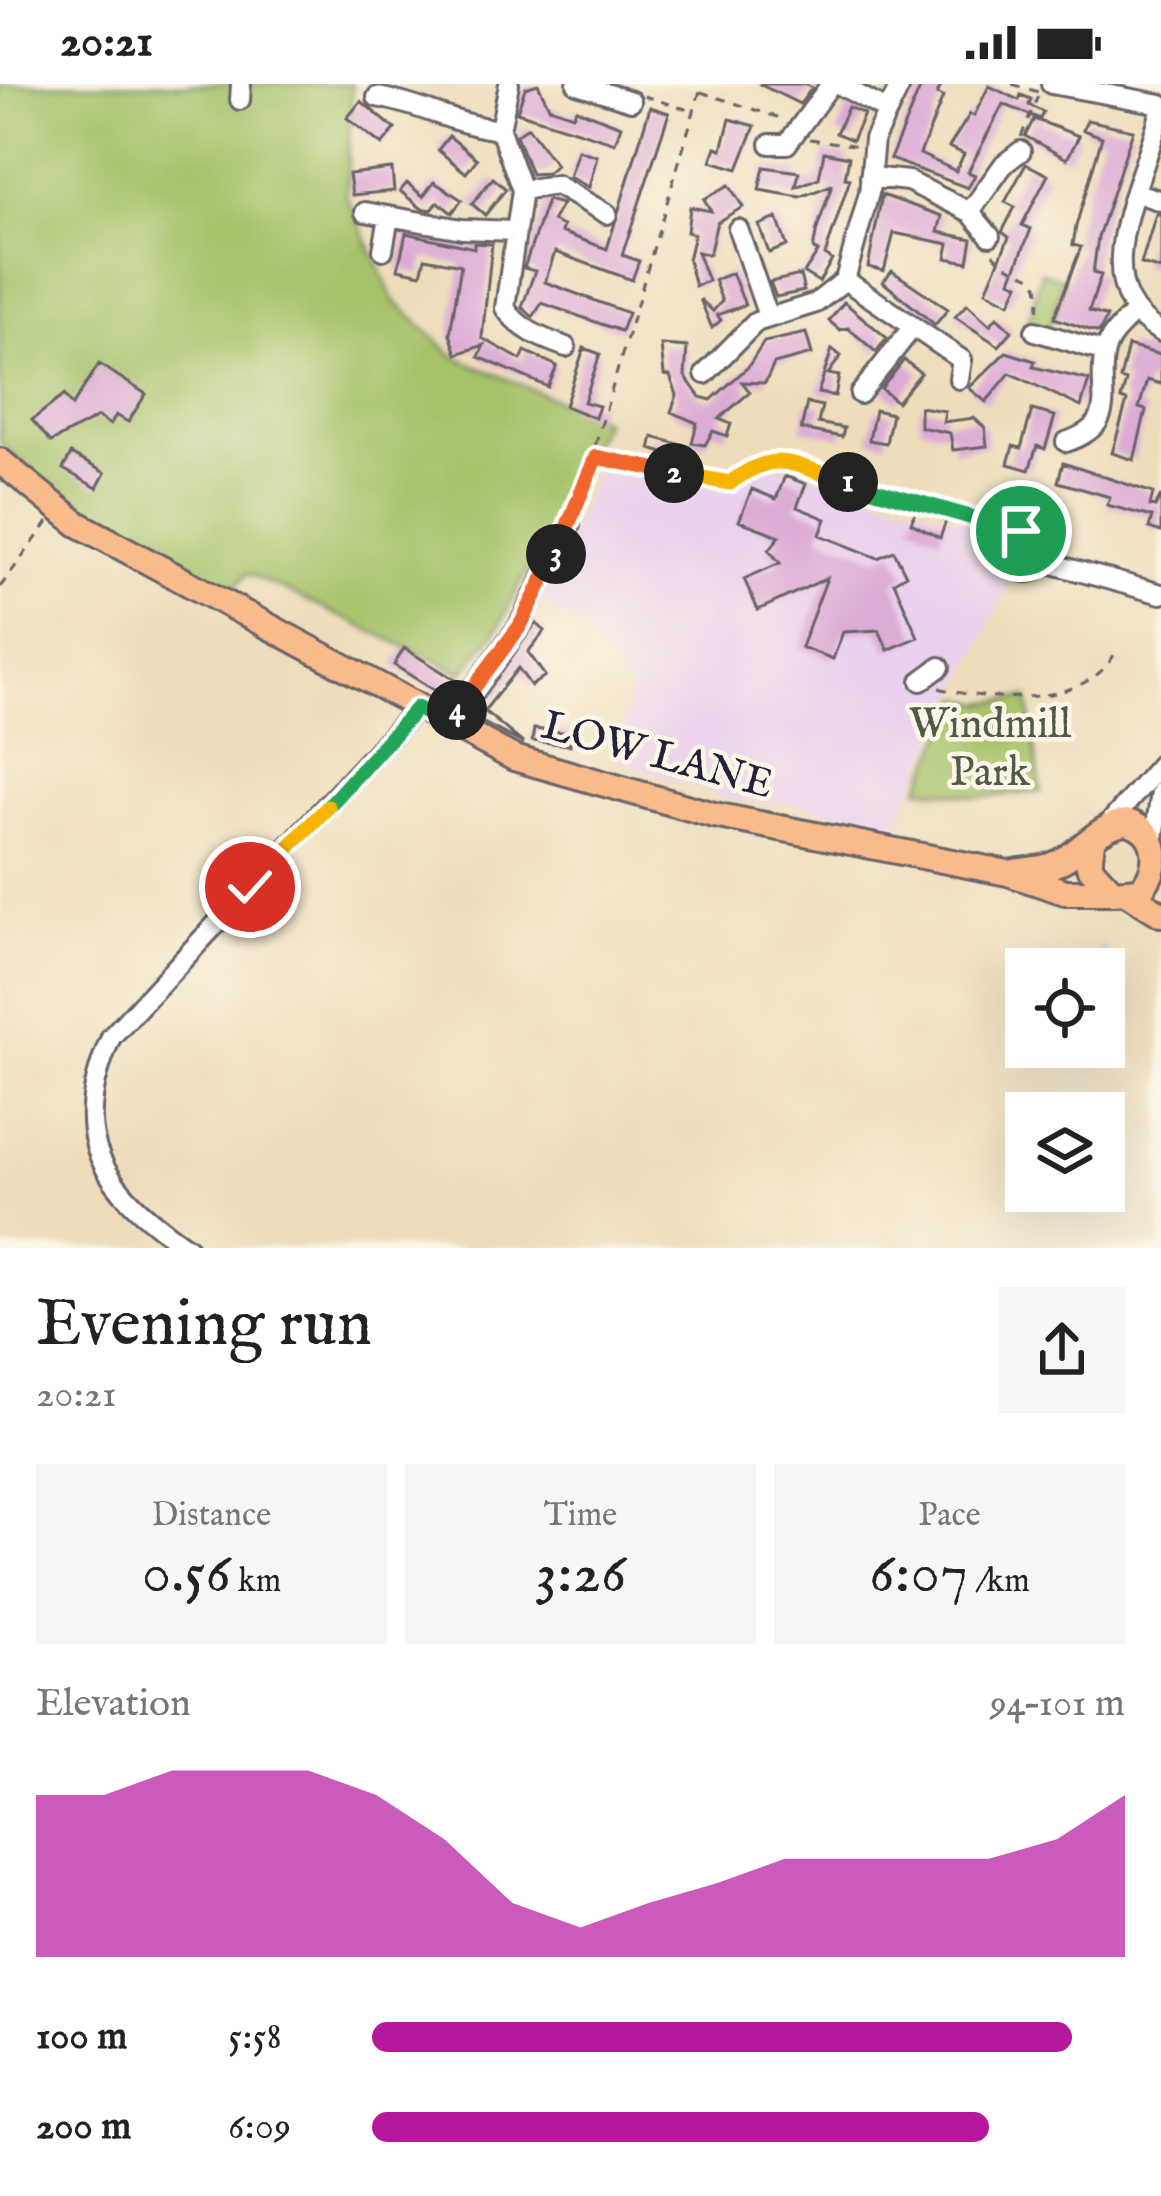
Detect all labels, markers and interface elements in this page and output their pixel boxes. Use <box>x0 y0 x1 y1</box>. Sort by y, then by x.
text: 20:21 <box>60 14 153 71</box>
pin: 2 <box>644 443 704 503</box>
text: 2 <box>666 452 682 494</box>
pin: 1 <box>818 452 878 512</box>
text: 1 <box>842 461 854 503</box>
pin <box>970 480 1072 582</box>
icon: arrive <box>988 498 1054 564</box>
pin: 3 <box>526 524 586 584</box>
text: 3 <box>550 533 562 575</box>
pin: 4 <box>427 680 487 740</box>
text: 4 <box>449 689 465 731</box>
park label: Windmill Park <box>909 699 1072 800</box>
street label: LOW LANE <box>536 700 778 812</box>
pin <box>199 836 301 938</box>
icon: check <box>217 854 283 920</box>
map controls <box>1005 948 1125 1212</box>
button: locate <box>1005 948 1125 1068</box>
button: layers <box>1005 1092 1125 1212</box>
text: Evening run <box>36 1284 372 1368</box>
button: share <box>999 1287 1125 1413</box>
text: 20:21 <box>36 1371 117 1420</box>
text: Distance <box>152 1495 271 1537</box>
text: Time <box>544 1495 617 1537</box>
text: Pace <box>918 1495 981 1537</box>
text: 0.56 <box>142 1537 231 1613</box>
text: 3:26 <box>535 1537 626 1613</box>
text: 6:07 <box>869 1537 968 1613</box>
text: km <box>231 1561 281 1603</box>
text: /km <box>968 1561 1030 1603</box>
text: Elevation <box>36 1680 191 1729</box>
text: 94–101 m <box>990 1680 1125 1729</box>
text: 100 m <box>36 2013 127 2062</box>
text: 5:58 <box>228 2013 282 2062</box>
text: 200 m <box>36 2103 131 2152</box>
text: 6:09 <box>228 2103 291 2152</box>

